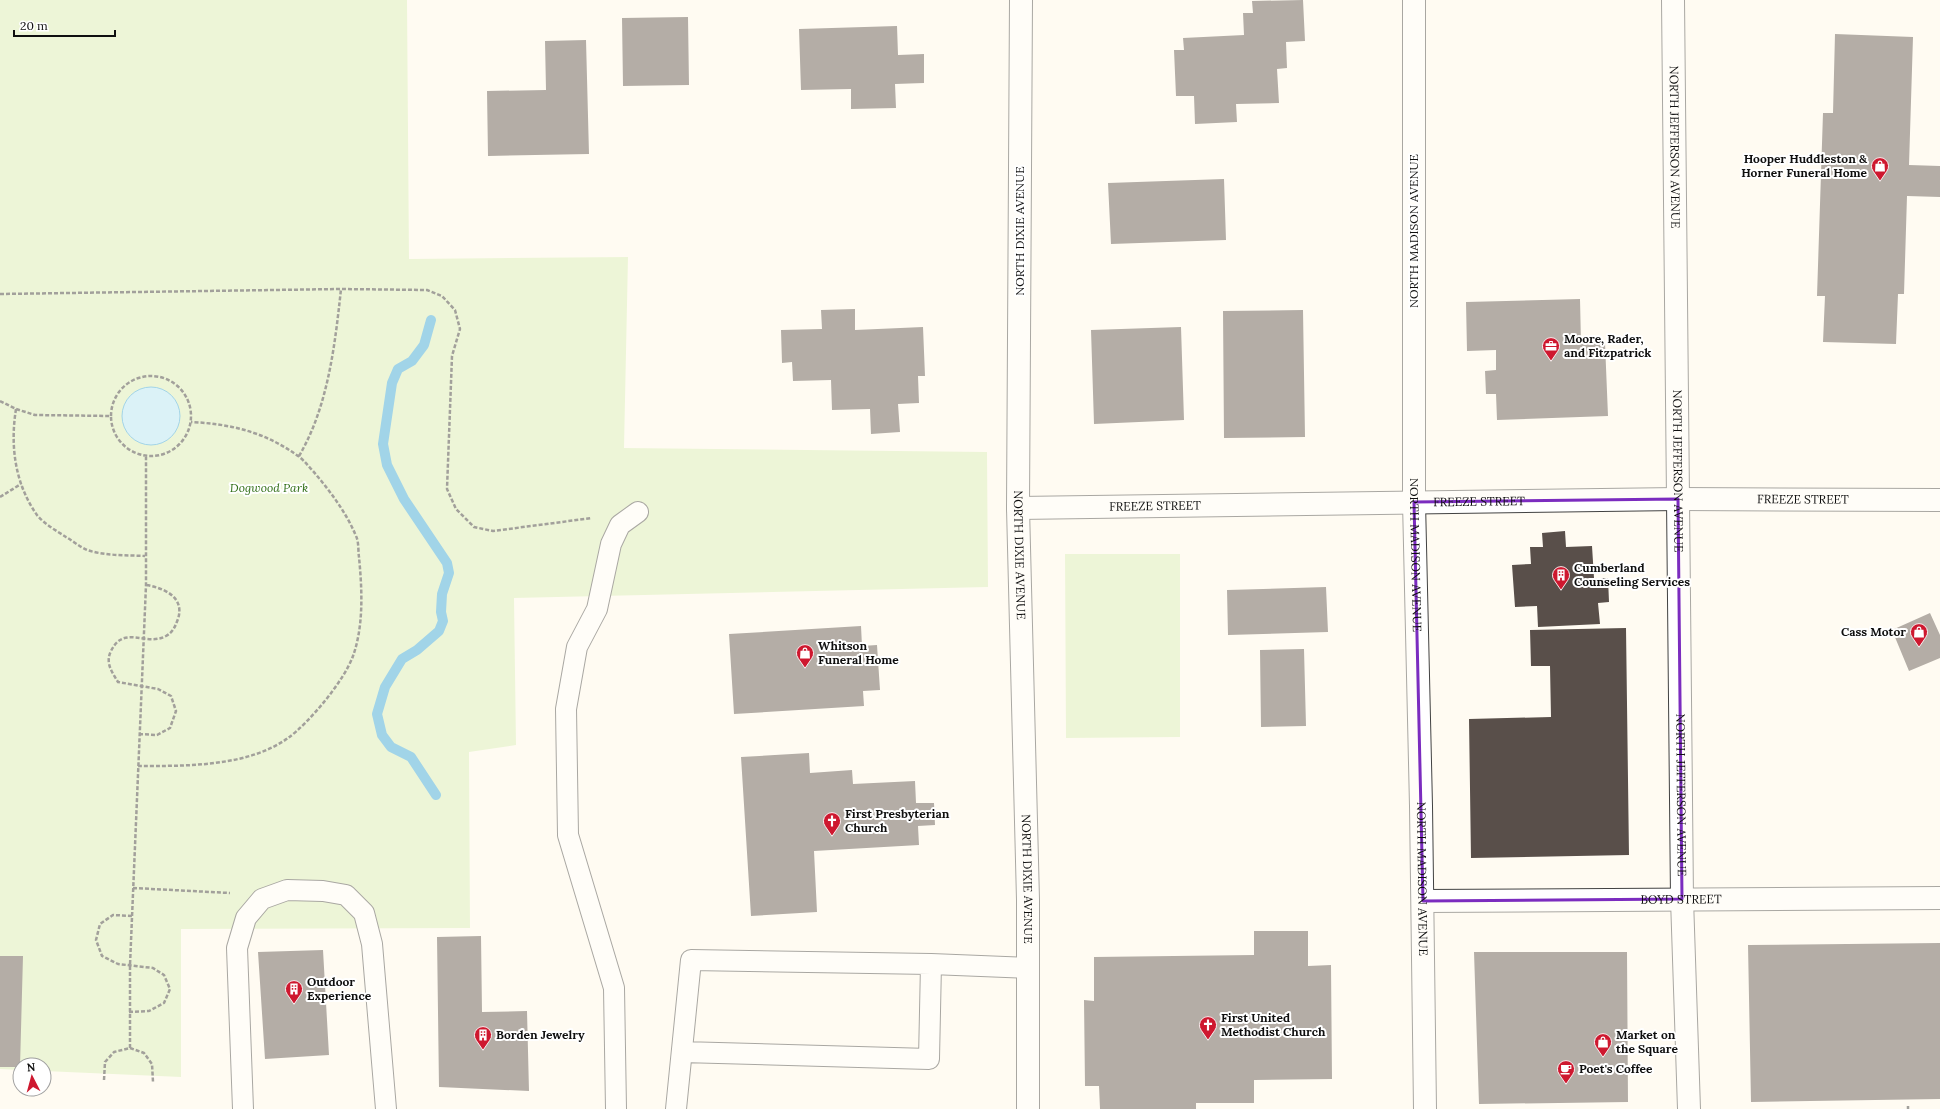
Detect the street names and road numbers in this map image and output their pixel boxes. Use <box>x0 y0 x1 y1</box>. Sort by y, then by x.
street label: NORTH JEFFERSON AVENUE <box>1667 65 1683 229</box>
street label: NORTH MADISON AVENUE <box>1406 154 1421 308</box>
street label: NORTH DIXIE AVENUE <box>1012 166 1027 296</box>
street label: NORTH JEFFERSON AVENUE <box>1670 389 1687 553</box>
street label: NORTH MADISON AVENUE <box>1407 478 1425 632</box>
street label: NORTH DIXIE AVENUE <box>1011 490 1029 620</box>
street label: FREEZE STREET <box>1757 491 1849 507</box>
street label: FREEZE STREET <box>1433 493 1525 509</box>
street label: FREEZE STREET <box>1109 498 1201 514</box>
street label: NORTH JEFFERSON AVENUE <box>1673 713 1690 877</box>
street label: NORTH MADISON AVENUE <box>1414 802 1431 956</box>
street label: NORTH DIXIE AVENUE <box>1019 814 1036 944</box>
street label: BOYD STREET <box>1640 891 1722 907</box>

